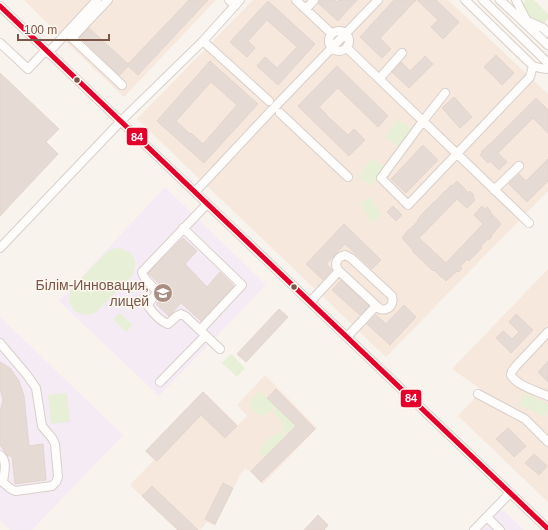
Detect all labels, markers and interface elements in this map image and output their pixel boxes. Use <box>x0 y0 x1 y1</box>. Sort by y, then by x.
scale bar <box>18 16 109 42</box>
text: 100 m <box>24 23 57 37</box>
unlabelled marker <box>72 75 82 85</box>
line badge: 84 <box>126 127 148 146</box>
text: 84 <box>131 131 144 143</box>
place label: Білім-Инновация, лицей <box>35 277 149 309</box>
school or university icon: Білім-Инновация, лицей <box>152 282 174 304</box>
unlabelled marker <box>289 282 299 292</box>
line badge: 84 <box>400 389 422 408</box>
text: 84 <box>405 392 418 404</box>

